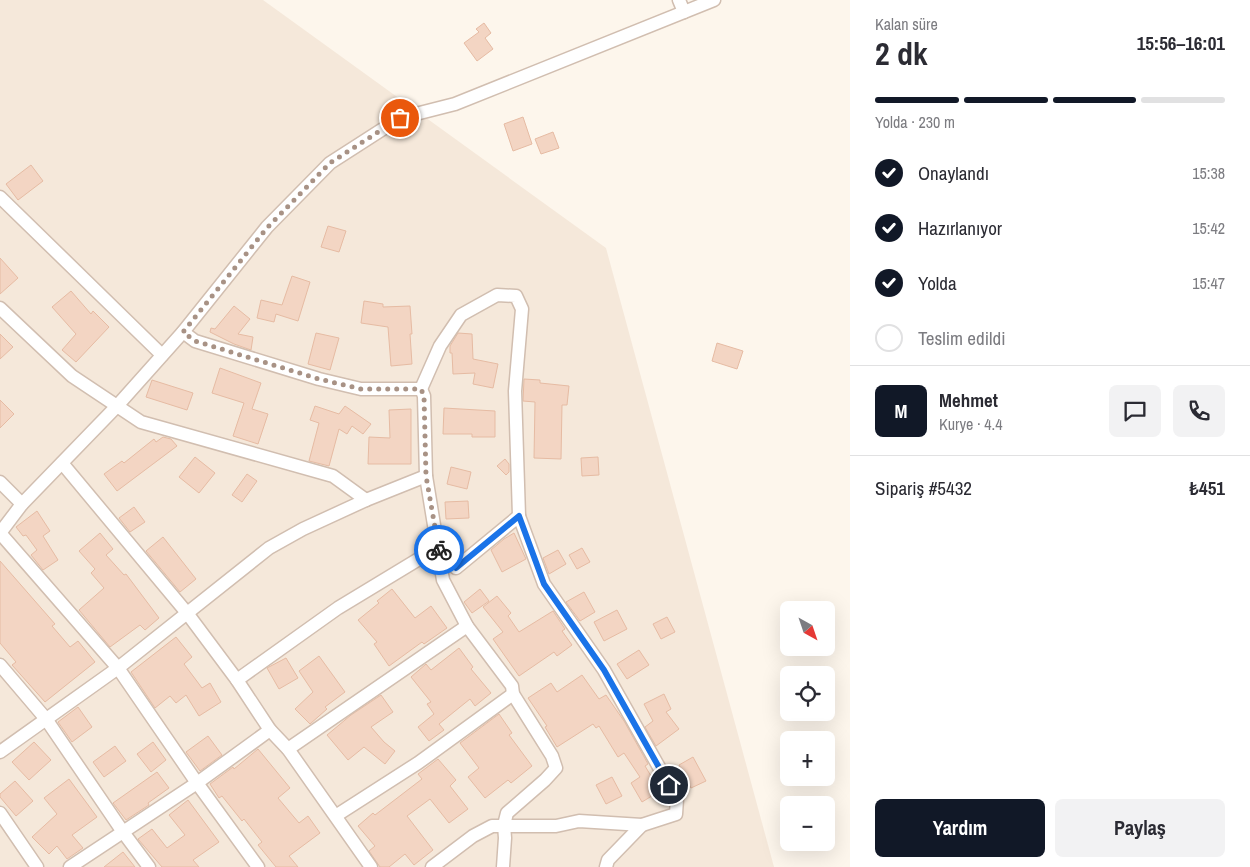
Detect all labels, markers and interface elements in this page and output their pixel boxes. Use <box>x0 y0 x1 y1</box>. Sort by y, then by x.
text: Kalan süre <box>875 13 938 35</box>
text: 15:56–16:01 <box>1137 30 1225 56</box>
text: 2 dk <box>875 32 928 75</box>
pin <box>379 97 421 139</box>
icon: bag <box>386 104 414 132</box>
text: Yolda · 230 m <box>875 111 955 133</box>
icon: check <box>875 159 903 187</box>
text: Onaylandı <box>918 160 989 186</box>
text: 15:38 <box>1192 162 1225 184</box>
icon: check <box>875 214 903 242</box>
text: Hazırlanıyor <box>918 215 1002 241</box>
text: 15:42 <box>1192 217 1225 239</box>
icon: check <box>875 269 903 297</box>
text: Yolda <box>918 270 957 296</box>
text: 15:47 <box>1192 272 1225 294</box>
text: Teslim edildi <box>918 325 1005 351</box>
button: chat <box>1109 385 1161 437</box>
button: phone <box>1173 385 1225 437</box>
text: Mehmet <box>939 387 998 413</box>
text: M <box>895 398 907 424</box>
text: Kurye · 4.4 <box>939 413 1002 435</box>
text: Sipariş #5432 <box>875 475 972 501</box>
text: ₺451 <box>1189 475 1225 501</box>
courier <box>414 525 464 575</box>
icon: bike <box>425 536 453 564</box>
north arrow <box>780 601 835 656</box>
map controls <box>780 601 835 851</box>
button: locate <box>780 666 835 721</box>
button: + <box>780 731 835 786</box>
pin <box>648 764 690 806</box>
icon: home <box>655 771 683 799</box>
button: − <box>780 796 835 851</box>
button: Yardım <box>875 799 1045 857</box>
button: Paylaş <box>1055 799 1225 857</box>

